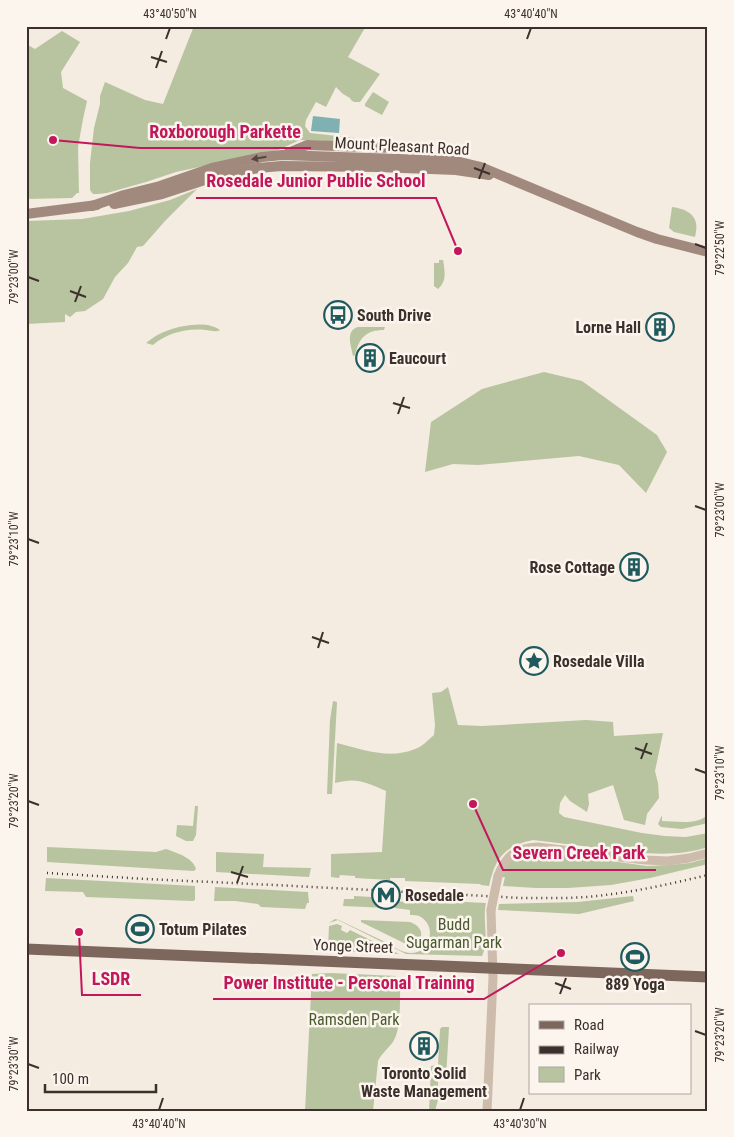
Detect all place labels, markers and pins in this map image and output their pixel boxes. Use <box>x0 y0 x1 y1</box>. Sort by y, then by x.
callout: Roxborough Parkette <box>140 115 311 148</box>
callout: Rosedale Junior Public School <box>196 165 436 198</box>
bus stop icon: South Drive <box>323 300 353 330</box>
place label: South Drive <box>357 306 431 325</box>
building icon: Lorne Hall <box>645 312 675 342</box>
place label: Lorne Hall <box>575 318 641 337</box>
building icon: Eaucourt <box>355 343 385 373</box>
place label: Eaucourt <box>389 349 446 368</box>
building icon: Rose Cottage <box>619 552 649 582</box>
place label: Rose Cottage <box>529 558 615 577</box>
place icon: Rosedale Villa <box>519 646 549 676</box>
place label: Rosedale Villa <box>553 652 645 671</box>
callout: Severn Creek Park <box>503 837 656 870</box>
metro station icon: Rosedale <box>371 880 401 910</box>
place label: Rosedale <box>405 886 464 905</box>
sports icon: Totum Pilates <box>125 914 155 944</box>
place label: Totum Pilates <box>159 920 247 939</box>
sports icon: 889 Yoga <box>620 942 650 972</box>
callout: LSDR <box>82 962 141 995</box>
callout: Power Institute - Personal Training <box>213 966 484 999</box>
place label: 889 Yoga <box>605 975 665 994</box>
building icon: Toronto Solid Waste Management <box>409 1031 439 1061</box>
place label: Toronto Solid Waste Management <box>361 1064 487 1101</box>

